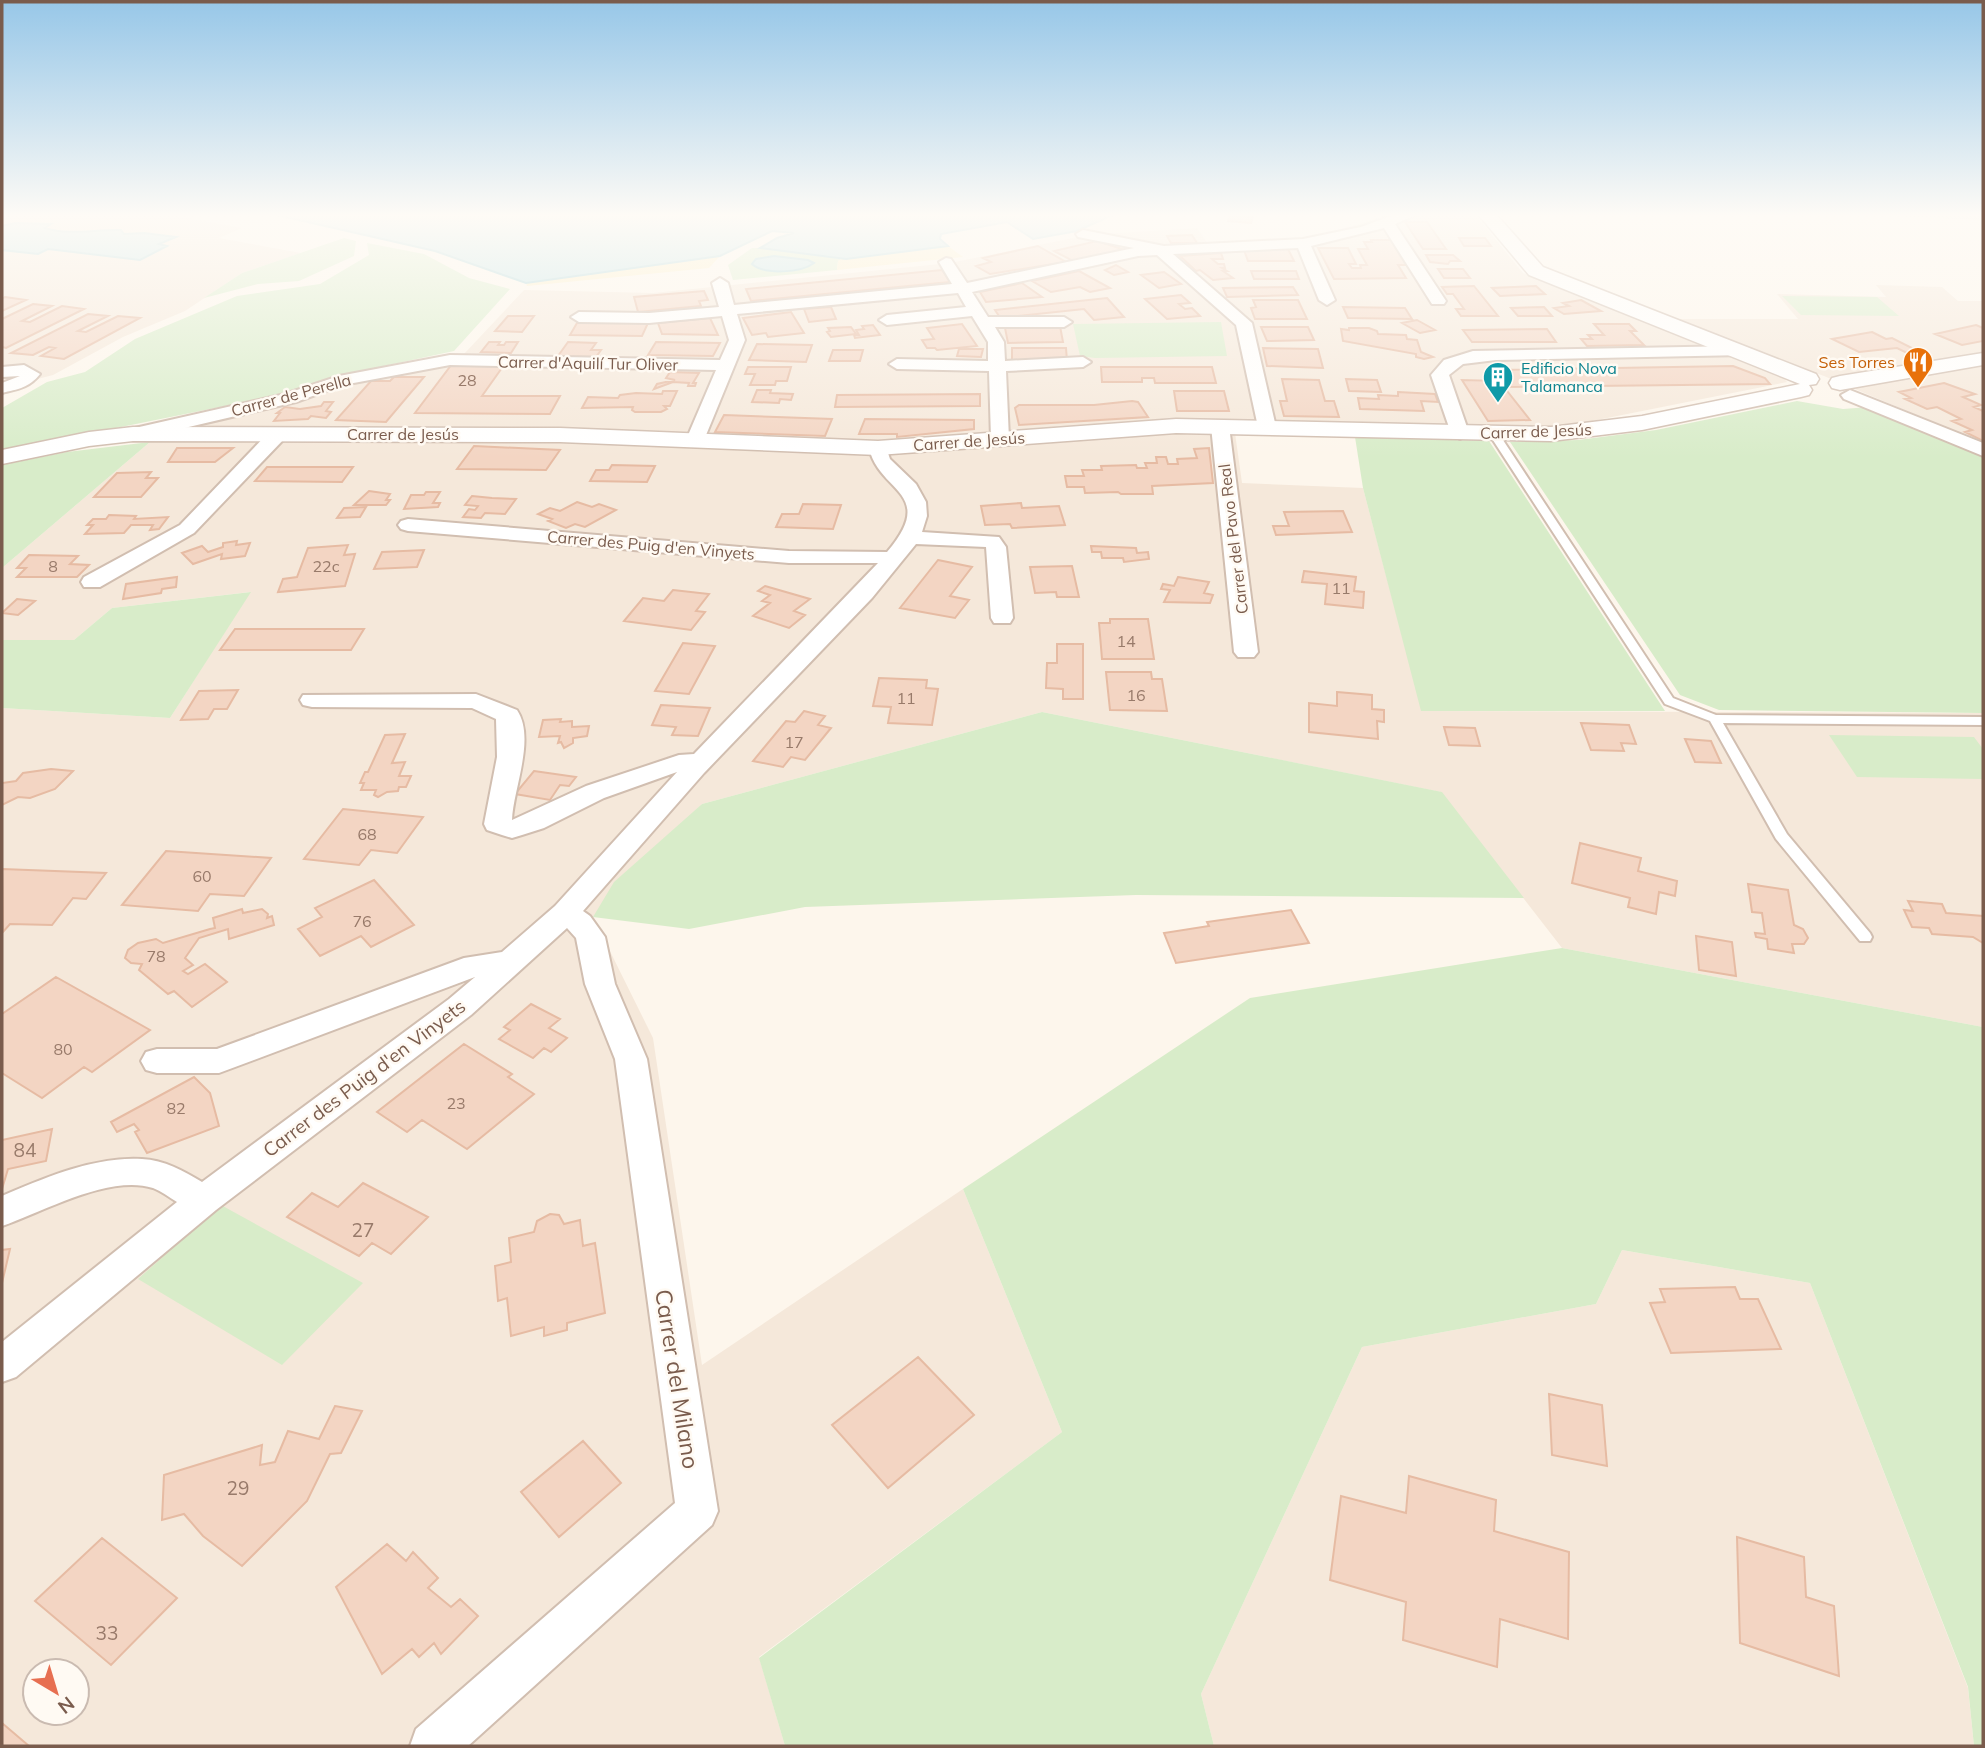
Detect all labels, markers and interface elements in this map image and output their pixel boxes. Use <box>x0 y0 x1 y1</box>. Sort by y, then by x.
restaurant icon: Ses Torres <box>1901 345 1935 389</box>
street label: Carrer d'Aquilí Tur Oliver <box>498 351 679 375</box>
place label: Ses Torres <box>1818 352 1895 372</box>
place label: Edificio Nova Talamanca <box>1521 358 1617 396</box>
building icon: Edificio Nova Talamanca <box>1481 360 1515 404</box>
street label: Carrer de Perella <box>229 369 353 421</box>
house number: 28 <box>457 370 477 390</box>
street label: Carrer de Jesús <box>1480 419 1592 443</box>
street label: Carrer de Jesús <box>347 424 459 444</box>
street label: Carrer de Jesús <box>912 427 1026 455</box>
street label: Carrer del Pavo Real <box>1214 463 1252 615</box>
street label: Carrer des Puig d'en Vinyets <box>546 526 756 564</box>
house number: 8 <box>48 556 58 576</box>
house number: 22c <box>312 556 340 576</box>
house number: 11 <box>1331 578 1351 598</box>
house number: 14 <box>1116 631 1136 651</box>
house number: 16 <box>1126 685 1146 705</box>
house number: 11 <box>896 688 916 708</box>
house number: 17 <box>784 732 804 752</box>
house number: 68 <box>357 824 377 844</box>
house number: 60 <box>192 866 212 886</box>
house number: 76 <box>352 911 372 931</box>
house number: 78 <box>146 946 166 966</box>
street label: Carrer des Puig d'en Vinyets <box>258 994 470 1162</box>
house number: 80 <box>53 1039 73 1059</box>
house number: 23 <box>446 1093 466 1113</box>
house number: 82 <box>166 1098 186 1118</box>
house number: 84 <box>14 1138 36 1162</box>
house number: 27 <box>352 1218 374 1242</box>
street label: Carrer del Milano <box>649 1287 706 1471</box>
house number: 29 <box>227 1476 249 1500</box>
house number: 33 <box>96 1621 118 1645</box>
north arrow <box>21 1657 91 1727</box>
text: N <box>53 1692 80 1719</box>

